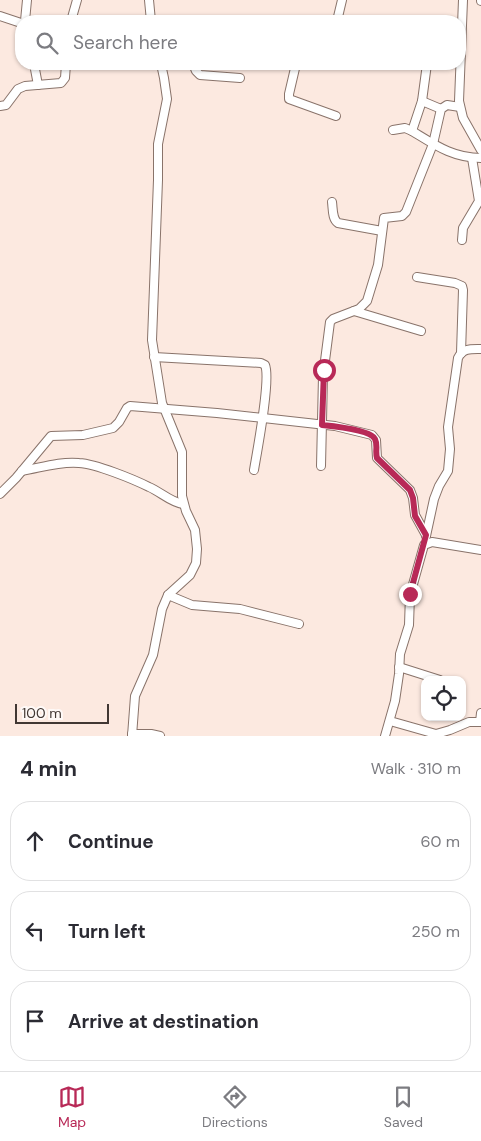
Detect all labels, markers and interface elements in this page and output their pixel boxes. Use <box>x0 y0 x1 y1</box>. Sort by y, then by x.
search box <box>15 15 466 70</box>
icon: search <box>33 29 61 57</box>
text: Search here <box>73 30 178 55</box>
route start <box>313 359 336 382</box>
route end <box>399 583 422 606</box>
map controls <box>421 676 466 721</box>
button: locate <box>421 676 466 721</box>
scale bar <box>15 701 109 724</box>
text: 100 m <box>22 704 62 722</box>
text: 4 min <box>20 755 77 783</box>
text: Walk · 310 m <box>371 758 461 779</box>
icon: ahead <box>21 827 49 855</box>
text: Continue <box>68 829 154 854</box>
text: 60 m <box>420 831 460 852</box>
icon: left <box>21 917 49 945</box>
text: Turn left <box>68 919 146 944</box>
text: 250 m <box>412 921 460 942</box>
icon: arrive <box>21 1007 49 1035</box>
text: Arrive at destination <box>68 1009 259 1034</box>
tab: Map <box>58 1083 86 1131</box>
tab: Directions <box>202 1083 268 1131</box>
tab: Saved <box>384 1083 423 1131</box>

